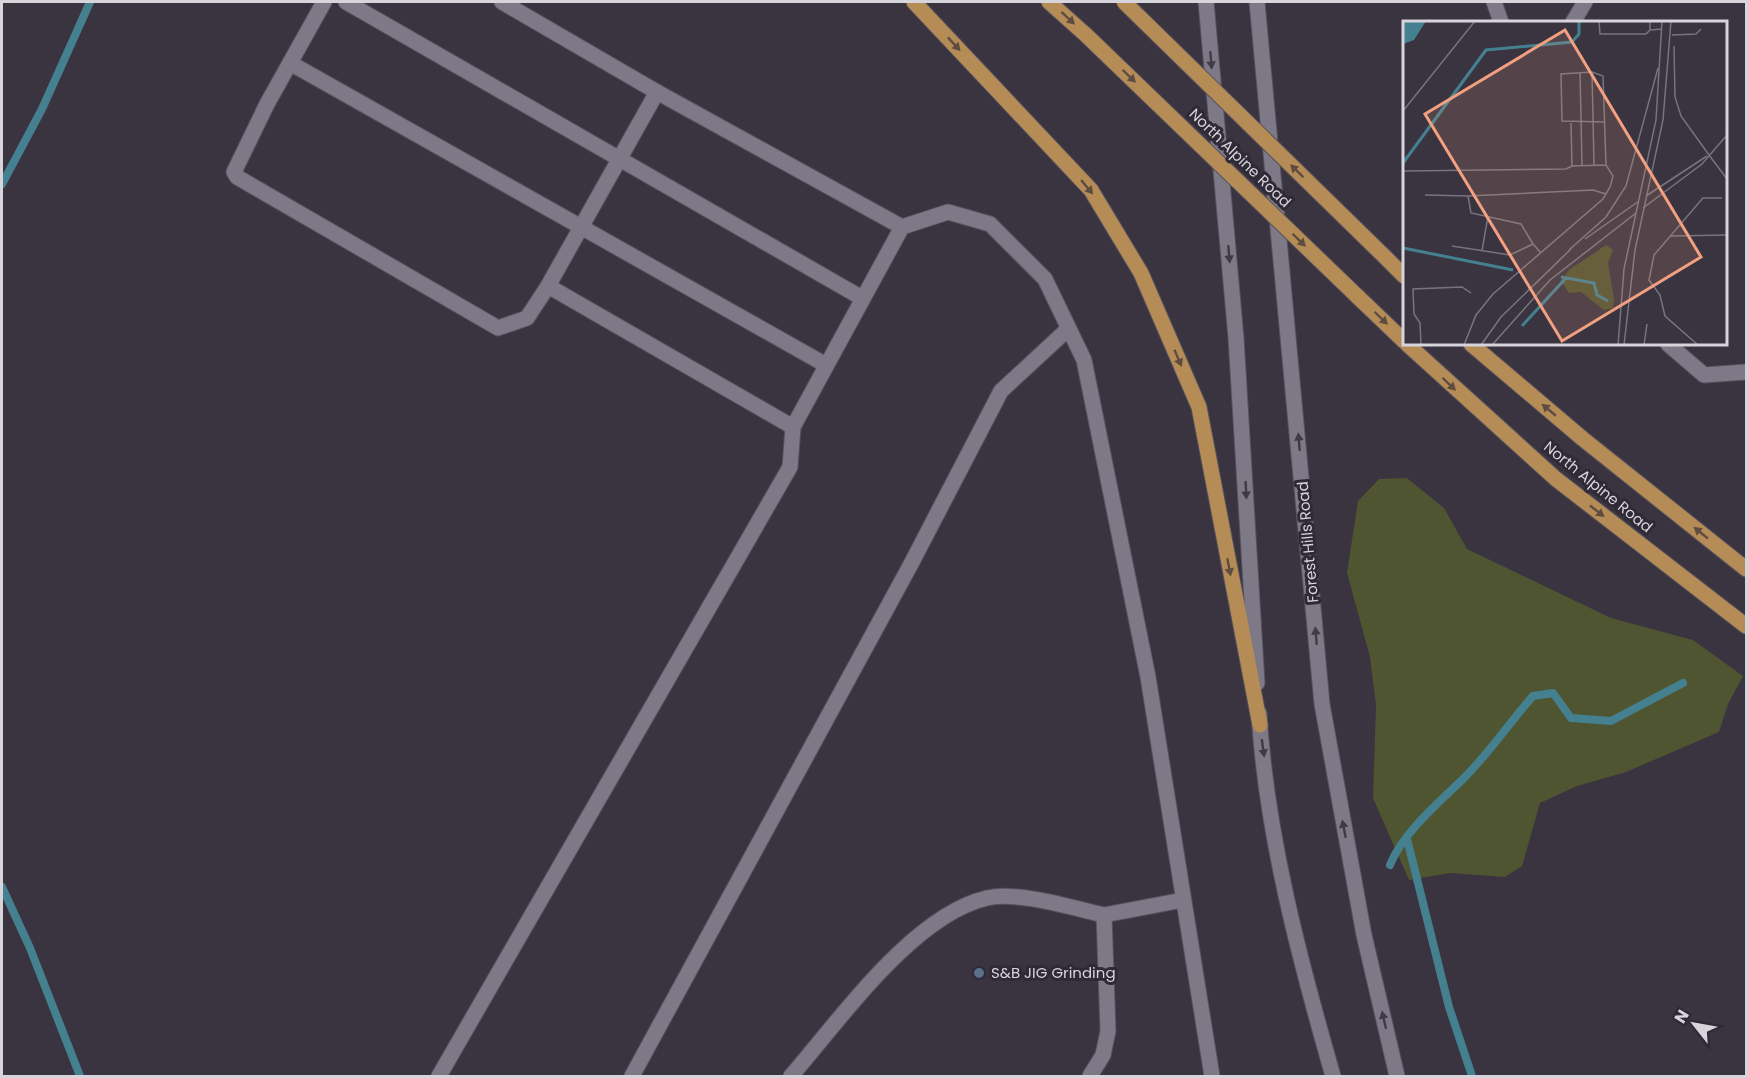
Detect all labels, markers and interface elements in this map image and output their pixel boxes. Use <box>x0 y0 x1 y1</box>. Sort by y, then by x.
one-way arrow <box>1061 11 1075 25</box>
inset map <box>1403 21 1727 345</box>
one-way arrow <box>947 36 961 50</box>
one-way arrow <box>1206 50 1216 69</box>
one-way arrow <box>1121 69 1136 83</box>
street label: North Alpine Road <box>1185 103 1296 212</box>
one-way arrow <box>1290 164 1304 178</box>
one-way arrow <box>1080 179 1093 194</box>
one-way arrow <box>1292 233 1307 247</box>
one-way arrow <box>1224 245 1234 264</box>
one-way arrow <box>1373 311 1387 325</box>
one-way arrow <box>1173 350 1183 368</box>
one-way arrow <box>1442 377 1457 391</box>
one-way arrow <box>1541 404 1557 417</box>
one-way arrow <box>1294 432 1304 451</box>
street label: North Alpine Road <box>1540 436 1657 537</box>
one-way arrow <box>1241 481 1250 500</box>
street label: Forest Hills Road <box>1292 481 1323 604</box>
one-way arrow <box>1590 504 1605 516</box>
one-way arrow <box>1693 526 1709 539</box>
one-way arrow <box>1225 558 1234 577</box>
one-way arrow <box>1311 626 1321 645</box>
one-way arrow <box>1258 738 1267 757</box>
one-way arrow <box>1339 819 1348 838</box>
place label: S&B JIG Grinding <box>991 962 1116 983</box>
marker: S&B JIG Grinding <box>972 966 986 980</box>
north arrow <box>1664 994 1724 1054</box>
text: N <box>1669 1005 1695 1028</box>
one-way arrow <box>1379 1010 1388 1029</box>

